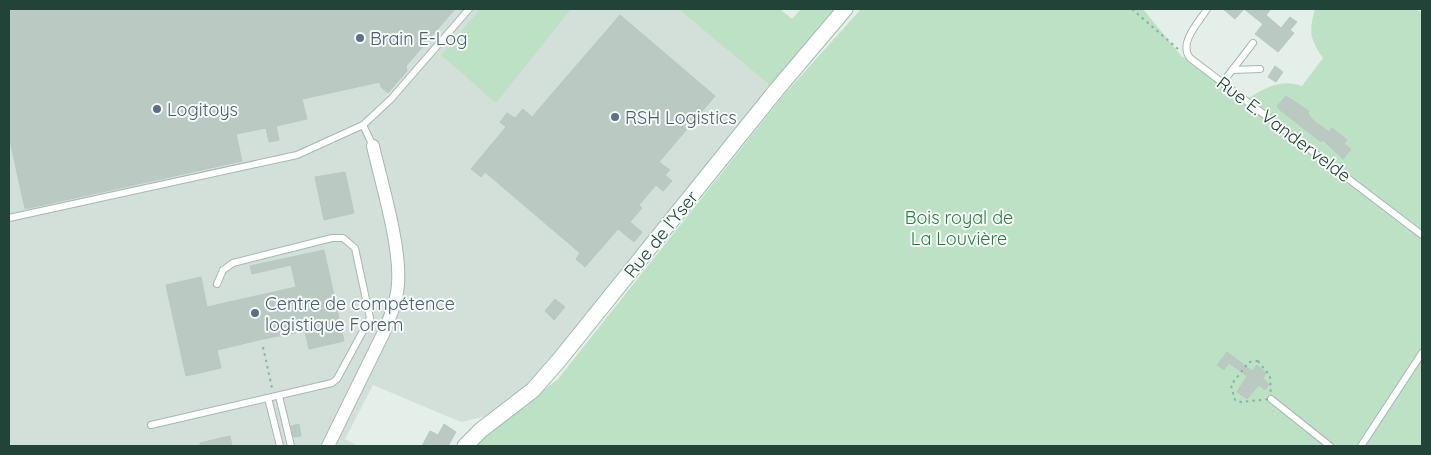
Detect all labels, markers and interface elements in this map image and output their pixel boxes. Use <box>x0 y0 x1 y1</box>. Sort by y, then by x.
place label: Brain E-Log <box>370 27 467 50</box>
marker: Brain E-Log <box>354 32 366 44</box>
street label: Rue E. Vandervelde <box>1212 71 1356 187</box>
place label: Logitoys <box>167 98 238 121</box>
marker: Logitoys <box>151 103 163 115</box>
place label: RSH Logistics <box>625 106 737 129</box>
marker: RSH Logistics <box>609 111 621 123</box>
street label: Rue de l'Yser <box>619 186 703 282</box>
park label: Bois royal de La Louvière <box>905 206 1013 250</box>
place label: Centre de compétence logistique Forem <box>265 292 455 336</box>
marker: Centre de compétence logistique Forem <box>249 307 261 319</box>

